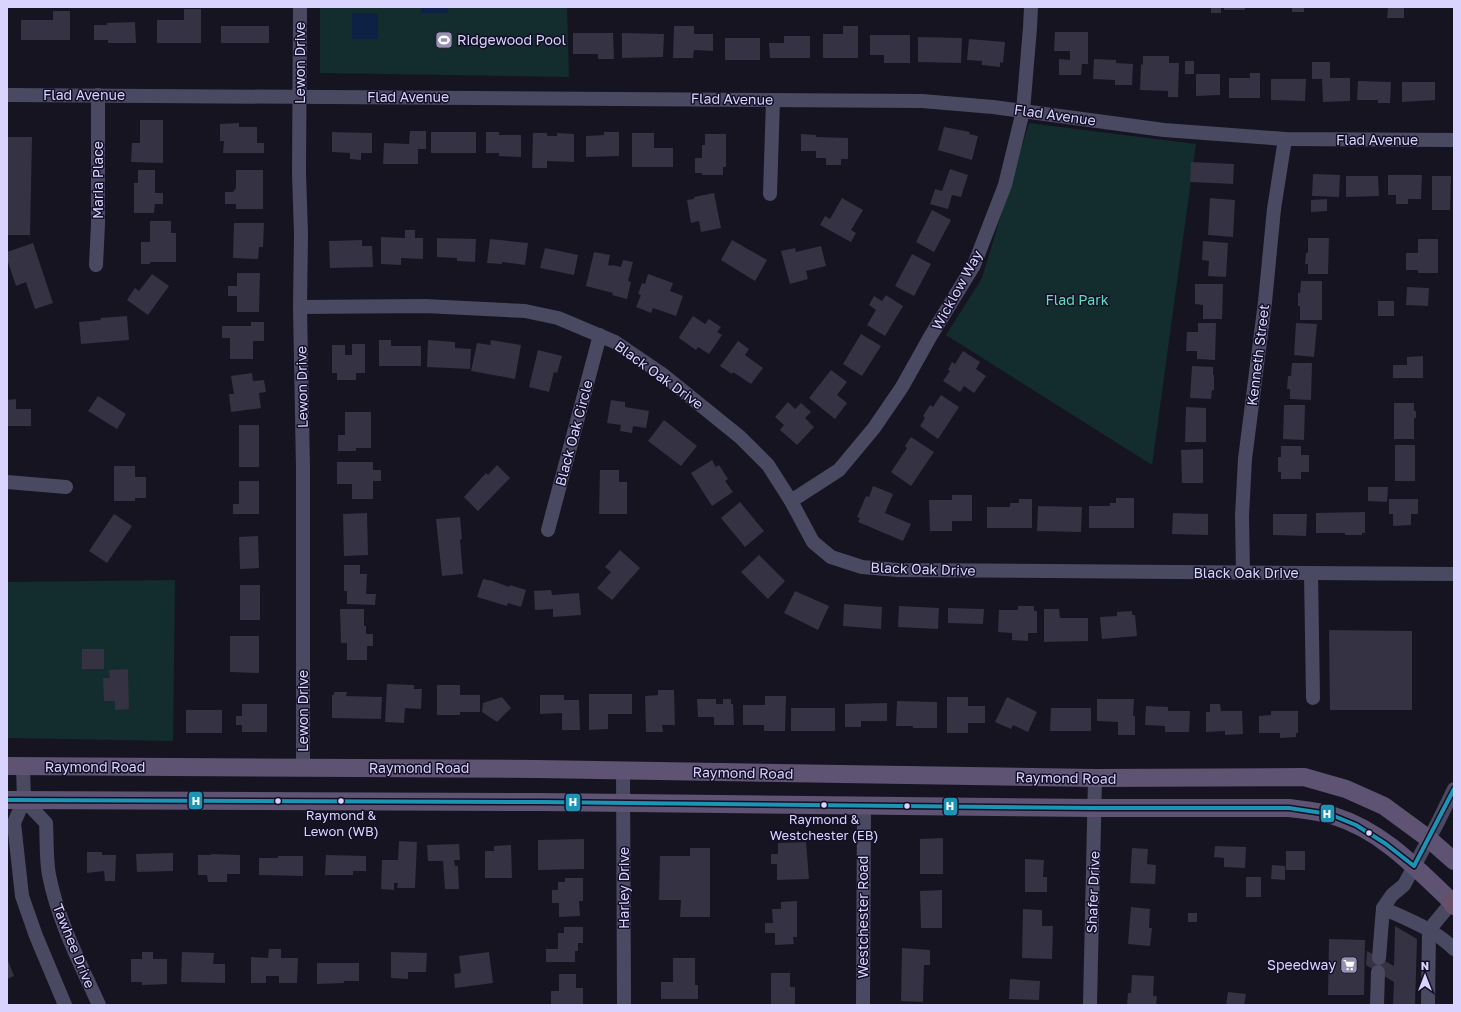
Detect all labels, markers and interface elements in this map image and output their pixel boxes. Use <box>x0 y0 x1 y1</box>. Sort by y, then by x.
street label: Lewon Drive <box>291 22 308 104</box>
sports icon: Ridgewood Pool <box>434 30 454 50</box>
place label: Ridgewood Pool <box>457 31 566 48</box>
street label: Flad Avenue <box>43 86 125 103</box>
street label: Flad Avenue <box>367 88 449 105</box>
street label: Flad Avenue <box>691 89 773 108</box>
street label: Flad Avenue <box>1013 100 1097 129</box>
street label: Flad Avenue <box>1336 131 1418 148</box>
street label: Maria Place <box>89 141 106 219</box>
street label: Wicklow Way <box>928 247 986 333</box>
park label: Flad Park <box>1045 291 1109 308</box>
street label: Kenneth Street <box>1243 303 1272 407</box>
street label: Black Oak Drive <box>612 337 707 412</box>
street label: Lewon Drive <box>292 346 311 428</box>
street label: Black Oak Circle <box>551 378 596 488</box>
street label: Black Oak Drive <box>870 558 976 579</box>
street label: Black Oak Drive <box>1193 564 1299 581</box>
street label: Lewon Drive <box>294 670 311 752</box>
street label: Raymond Road <box>45 758 145 775</box>
street label: Raymond Road <box>369 759 469 776</box>
street label: Raymond Road <box>693 763 793 782</box>
street label: Raymond Road <box>1016 768 1116 787</box>
line badge: H <box>188 791 203 810</box>
line badge: H <box>565 793 581 812</box>
text: H <box>192 794 200 807</box>
text: H <box>569 795 577 808</box>
unlabelled marker <box>273 796 283 806</box>
marker: Raymond & Lewon (WB) <box>336 796 346 806</box>
line badge: H <box>943 797 958 816</box>
text: H <box>946 799 954 812</box>
marker: Raymond & Westchester (EB) <box>819 800 829 810</box>
unlabelled marker <box>902 801 912 811</box>
line badge: H <box>1320 804 1335 823</box>
place label: Raymond & Lewon (WB) <box>303 807 379 839</box>
text: H <box>1323 807 1331 820</box>
place label: Raymond & Westchester (EB) <box>770 811 878 843</box>
unlabelled marker <box>1364 828 1374 838</box>
street label: Harley Drive <box>615 847 632 929</box>
street label: Shafer Drive <box>1083 851 1102 933</box>
street label: Westchester Road <box>854 856 871 978</box>
street label: Tawhee Drive <box>50 901 99 991</box>
supermarket icon: Speedway <box>1339 955 1359 975</box>
place label: Speedway <box>1267 956 1336 973</box>
north arrow <box>1405 956 1445 996</box>
text: N <box>1421 959 1429 972</box>

